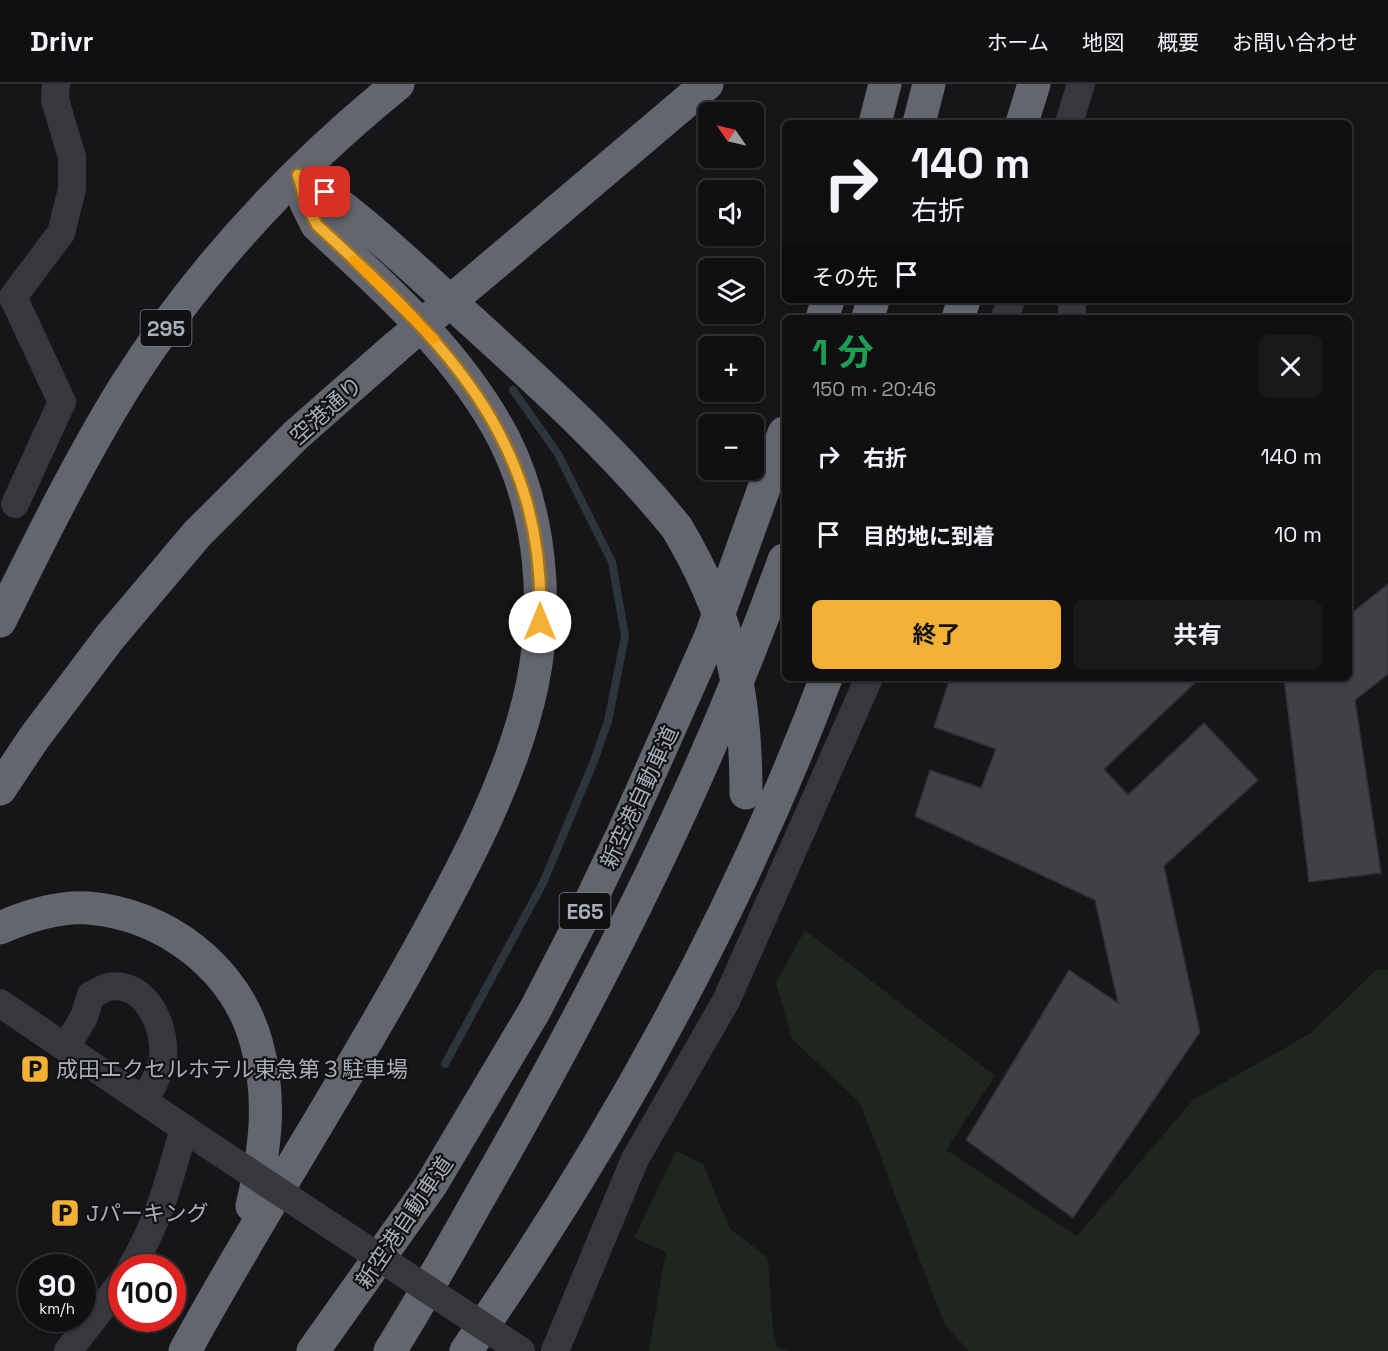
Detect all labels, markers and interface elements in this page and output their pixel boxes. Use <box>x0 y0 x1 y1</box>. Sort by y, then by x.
text: Drivr <box>30 23 94 59</box>
text: ホーム <box>987 29 1049 56</box>
text: 地図 <box>1082 29 1124 56</box>
text: 概要 <box>1157 29 1199 56</box>
text: お問い合わせ <box>1232 29 1358 56</box>
north arrow <box>698 102 764 168</box>
map controls <box>698 102 764 480</box>
text: 140 m <box>911 137 1030 190</box>
icon: right <box>812 144 890 222</box>
pin <box>299 166 350 217</box>
icon: arrive <box>308 175 341 208</box>
button: sound <box>698 180 764 246</box>
text: 右折 <box>911 193 965 228</box>
button: layers <box>698 258 764 324</box>
icon: arrive <box>890 258 923 291</box>
text: その先 <box>812 263 878 291</box>
road number: 295 <box>140 310 192 346</box>
text: 1 分 <box>812 330 873 376</box>
button: close <box>1259 335 1322 398</box>
button: + <box>698 336 764 402</box>
street label: 空港通り <box>284 370 368 450</box>
text: 150 m · 20:46 <box>812 376 936 402</box>
button: − <box>698 414 764 480</box>
icon: right <box>812 440 845 473</box>
text: 140 m <box>1260 442 1322 470</box>
text: 右折 <box>863 444 907 472</box>
icon: arrive <box>812 518 845 551</box>
text: 10 m <box>1274 520 1322 548</box>
text: 目的地に到着 <box>863 522 995 550</box>
position arrow <box>508 590 572 654</box>
button: 終了 <box>812 600 1061 669</box>
button: 共有 <box>1073 600 1322 669</box>
street label: 新空港自動車道 <box>594 721 684 873</box>
road number: E65 <box>560 893 610 929</box>
parking icon: 成田エクセルホテル東急第３駐車場 <box>19 1053 51 1085</box>
place label: 成田エクセルホテル東急第３駐車場 <box>56 1055 408 1083</box>
street label: 新空港自動車道 <box>349 1150 459 1294</box>
parking icon: Jパーキング <box>49 1197 81 1229</box>
place label: Jパーキング <box>86 1199 208 1227</box>
speed limit sign: 100 <box>108 1254 186 1332</box>
text: 90 <box>38 1266 76 1305</box>
text: km/h <box>39 1299 75 1318</box>

